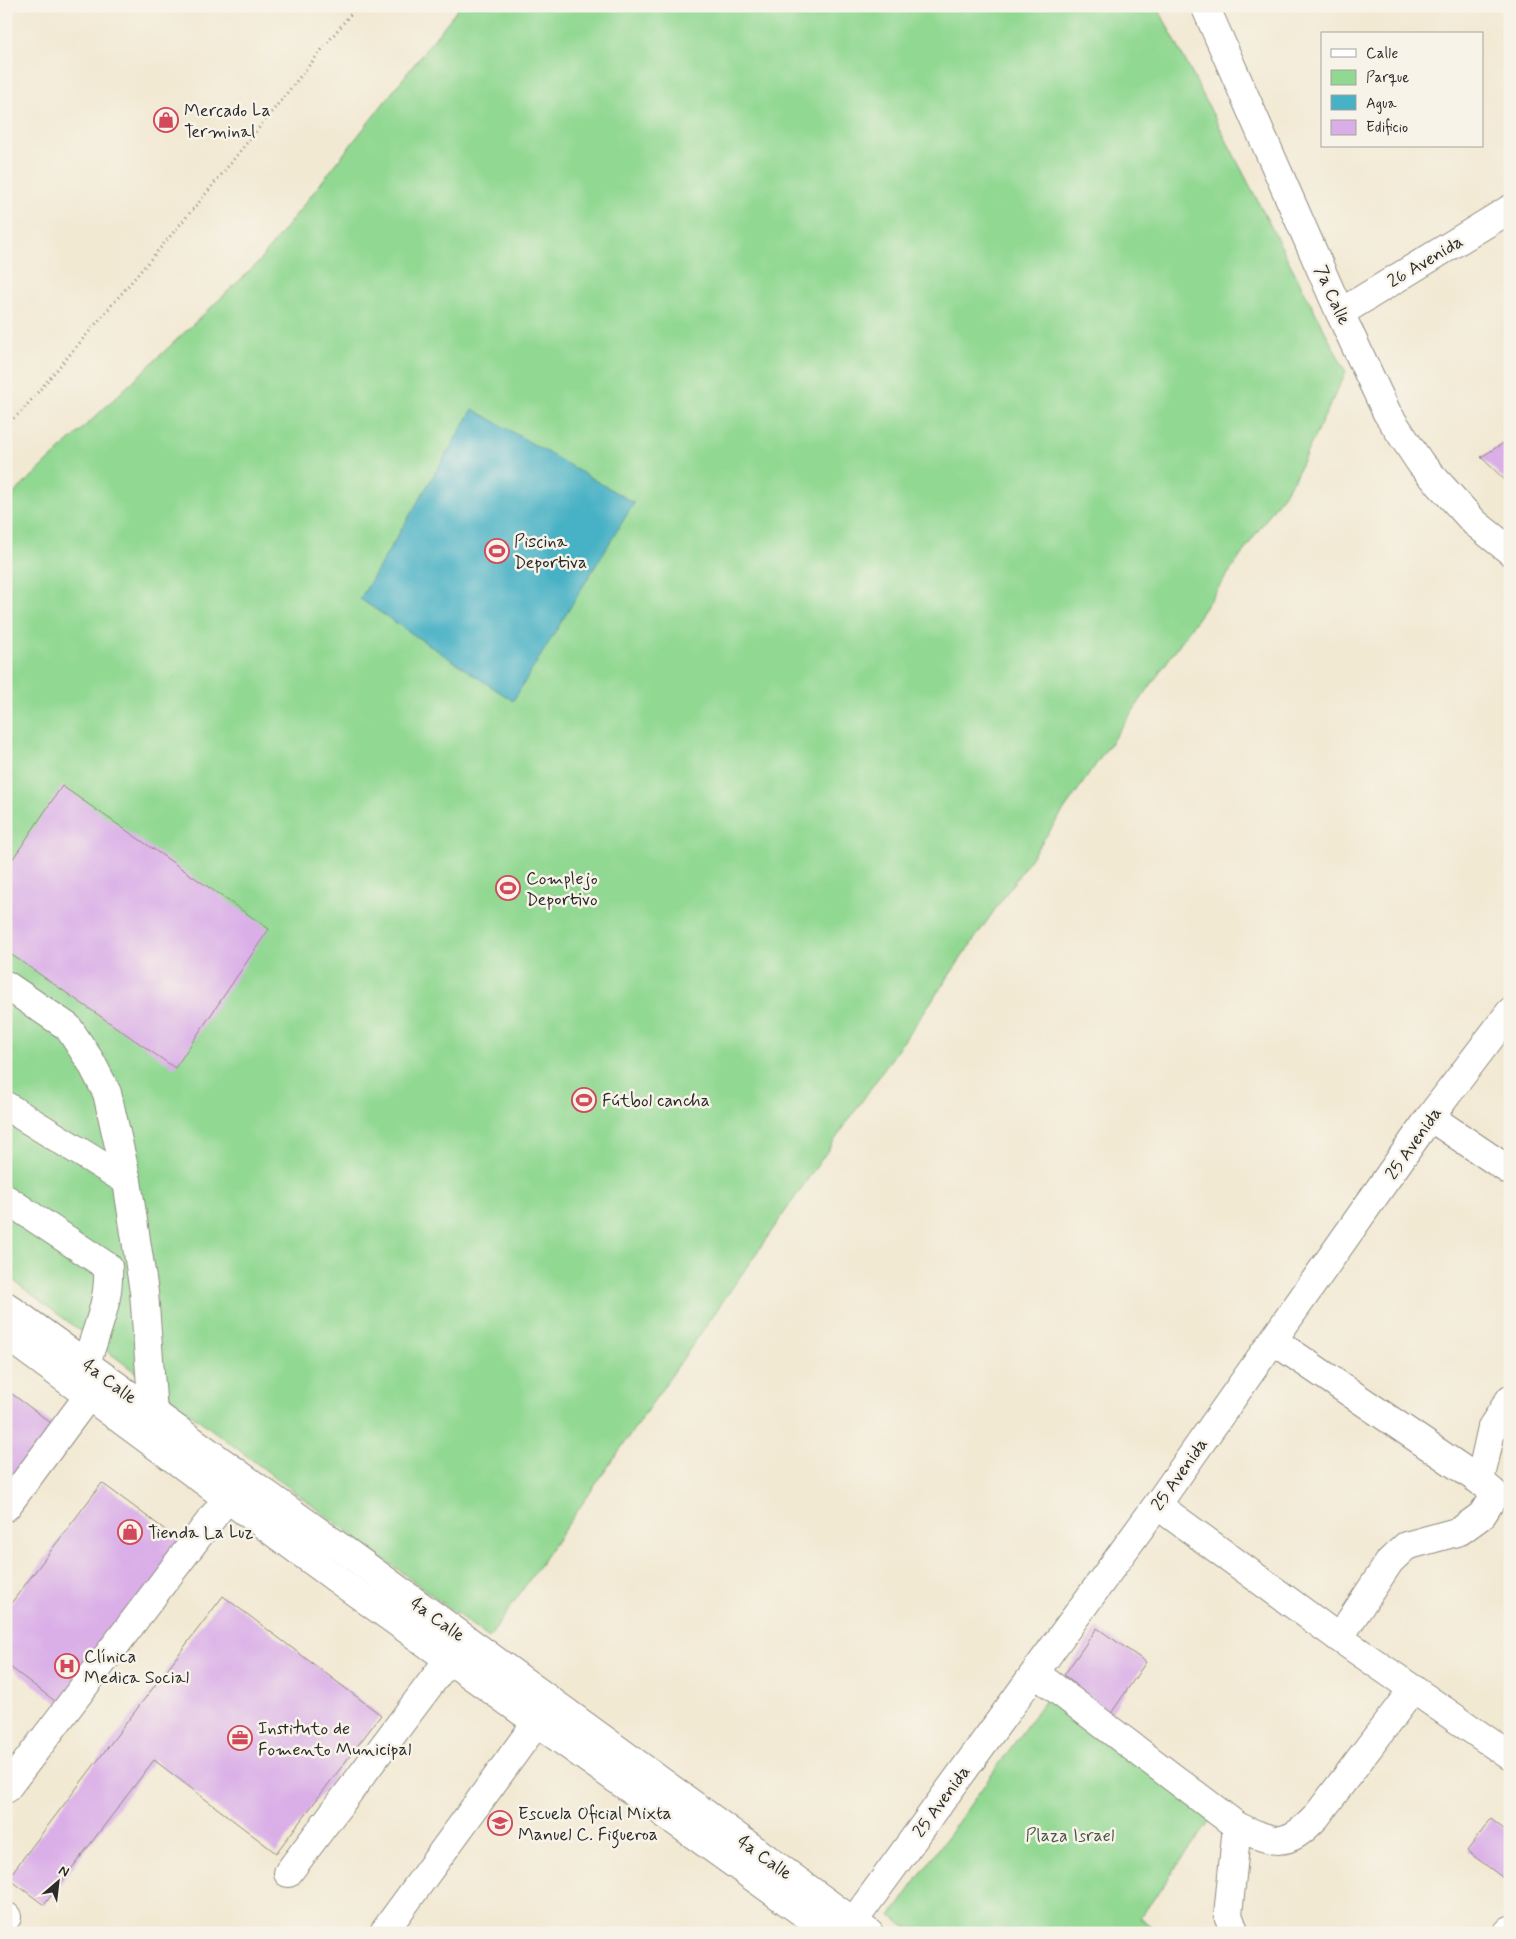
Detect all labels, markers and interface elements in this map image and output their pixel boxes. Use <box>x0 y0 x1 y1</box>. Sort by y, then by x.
legend <box>1321 32 1484 148</box>
text: Calle <box>1366 44 1398 64</box>
text: Parque <box>1366 68 1409 88</box>
text: Agua <box>1366 94 1398 114</box>
place label: Mercado La Terminal <box>184 99 271 144</box>
shop icon: Mercado La Terminal <box>153 107 179 133</box>
text: Edificio <box>1366 118 1408 138</box>
street label: 26 Avenida <box>1383 230 1468 294</box>
street label: 7a Calle <box>1308 262 1356 329</box>
place label: Piscina Deportiva <box>514 530 587 575</box>
sports icon: Piscina Deportiva <box>484 538 510 564</box>
place label: Complejo Deportivo <box>526 867 598 912</box>
sports icon: Complejo Deportivo <box>495 875 521 901</box>
sports icon: Fútbol cancha <box>571 1087 597 1113</box>
place label: Fútbol cancha <box>602 1089 710 1113</box>
street label: 25 Avenida <box>1380 1102 1448 1185</box>
street label: 4a Calle <box>77 1353 142 1410</box>
street label: 25 Avenida <box>1146 1433 1214 1516</box>
shop icon: Tienda La Luz <box>117 1519 143 1545</box>
place label: Tienda La Luz <box>148 1521 254 1545</box>
street label: 4a Calle <box>405 1592 470 1648</box>
place label: Clínica Medica Social <box>84 1645 189 1690</box>
hospital icon: Clínica Medica Social <box>54 1653 80 1679</box>
place label: Instituto de Fomento Municipal <box>258 1717 411 1762</box>
office icon: Instituto de Fomento Municipal <box>227 1725 253 1751</box>
street label: 25 Avenida <box>908 1761 976 1842</box>
place label: Escuela Oficial Mixta Manuel C. Figueroa <box>518 1802 672 1849</box>
school or university icon: Escuela Oficial Mixta Manuel C. Figueroa <box>487 1810 513 1836</box>
park label: Plaza Israel <box>1026 1824 1114 1848</box>
street label: 4a Calle <box>732 1830 797 1886</box>
north arrow <box>32 1856 82 1906</box>
text: N <box>55 1861 72 1882</box>

